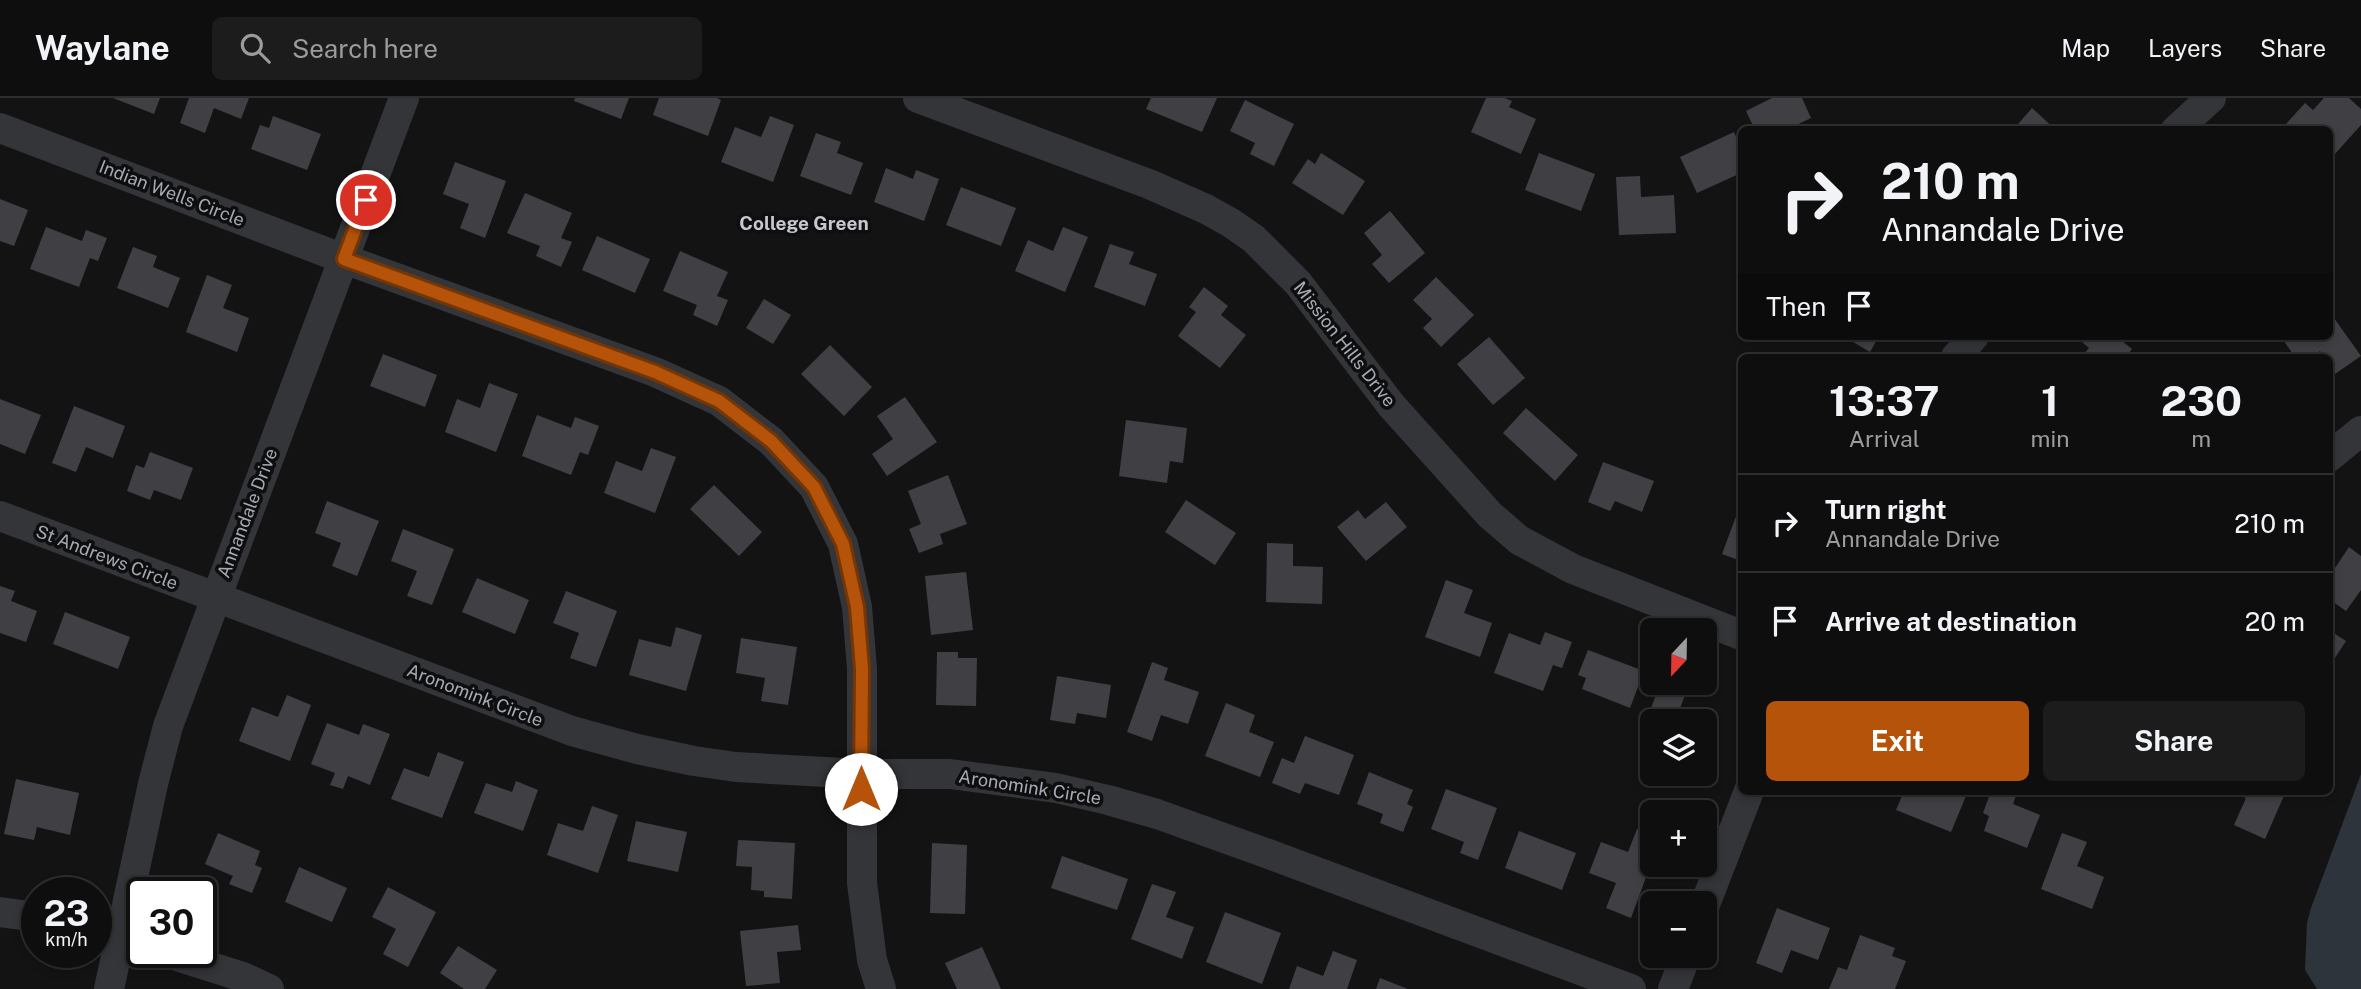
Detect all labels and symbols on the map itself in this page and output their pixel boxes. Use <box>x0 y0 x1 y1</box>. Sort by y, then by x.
street label: Indian Wells Circle <box>96 156 248 230</box>
pin <box>336 170 396 230</box>
district label: College Green <box>739 212 869 234</box>
street label: Mission Hills Drive <box>1290 277 1400 411</box>
street label: Annandale Drive <box>213 445 281 581</box>
street label: St Andrews Circle <box>33 520 181 594</box>
north arrow <box>1640 618 1717 695</box>
street label: Aronomink Circle <box>404 659 546 731</box>
position arrow <box>824 752 898 826</box>
street label: Aronomink Circle <box>957 765 1103 809</box>
speed limit sign: 30 <box>126 877 217 968</box>

